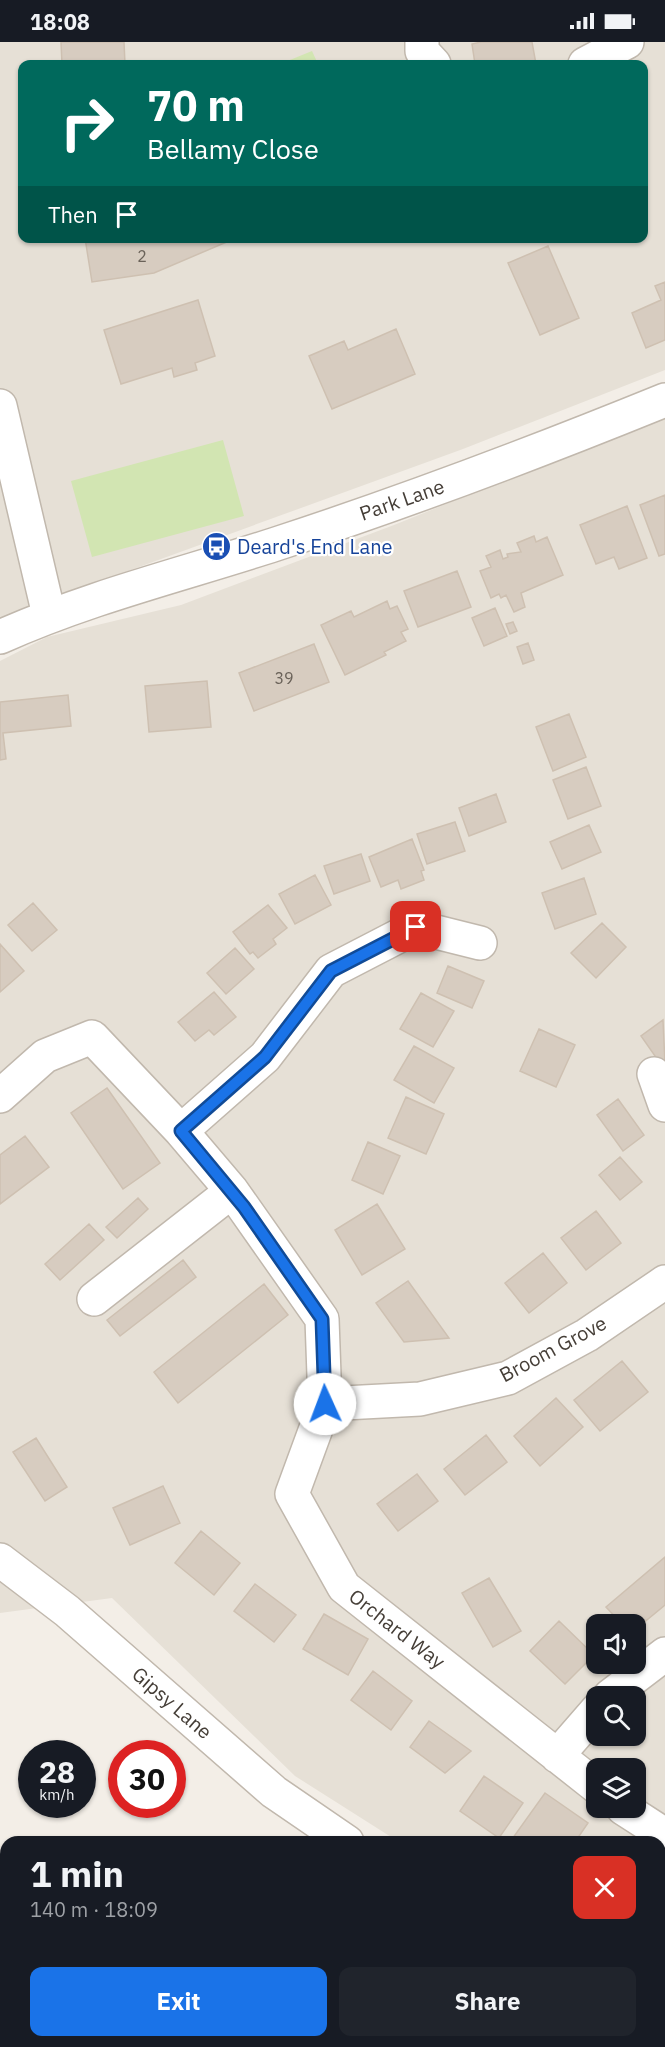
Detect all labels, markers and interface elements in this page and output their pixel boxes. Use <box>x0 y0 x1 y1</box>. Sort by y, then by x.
text: 18:08 <box>30 7 90 36</box>
text: 70 m <box>147 78 245 133</box>
icon: right <box>48 84 126 162</box>
text: Bellamy Close <box>147 131 319 166</box>
icon: arrive <box>110 198 143 231</box>
text: Then <box>48 200 98 229</box>
house number: 2 <box>137 246 147 266</box>
street label: Park Lane <box>356 472 448 527</box>
bus stop icon: Deard's End Lane <box>200 531 232 563</box>
place label: Deard's End Lane <box>237 533 393 560</box>
house number: 39 <box>274 668 294 688</box>
pin <box>390 901 441 952</box>
icon: arrive <box>399 910 432 943</box>
street label: Broom Grove <box>494 1309 611 1388</box>
position arrow <box>293 1372 357 1436</box>
street label: Orchard Way <box>344 1582 451 1675</box>
map controls <box>586 1614 646 1818</box>
button: sound <box>586 1614 646 1674</box>
street label: Gipsy Lane <box>127 1660 218 1745</box>
button: search <box>586 1686 646 1746</box>
speed limit sign: 30 <box>108 1740 186 1818</box>
text: 28 <box>39 1752 75 1791</box>
button: layers <box>586 1758 646 1818</box>
text: km/h <box>39 1785 75 1804</box>
text: 1 min <box>30 1850 124 1897</box>
button: close <box>573 1856 636 1919</box>
text: 140 m · 18:09 <box>30 1896 158 1923</box>
button: Exit <box>30 1967 327 2036</box>
button: Share <box>339 1967 636 2036</box>

